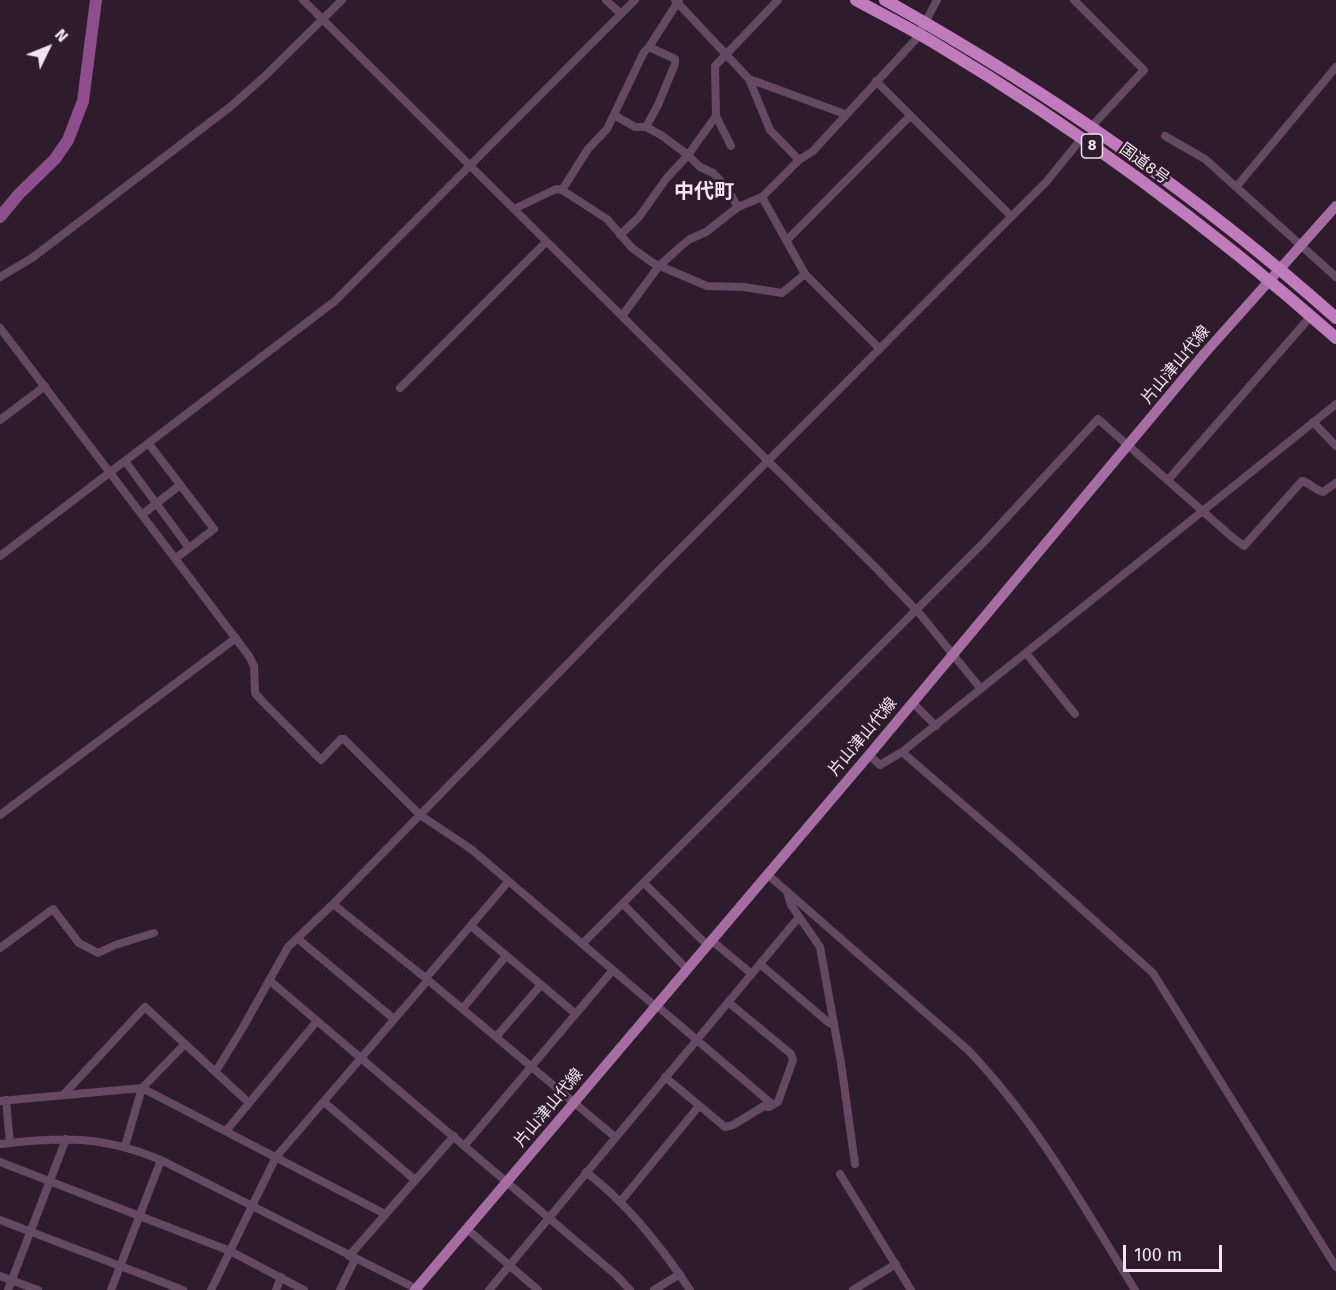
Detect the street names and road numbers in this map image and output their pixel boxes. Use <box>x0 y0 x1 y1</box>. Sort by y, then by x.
road number: 8 <box>1082 134 1102 158</box>
street label: 国道8号 <box>1115 140 1173 188</box>
street label: 片山津山代線 <box>1138 322 1214 408</box>
street label: 片山津山代線 <box>825 694 901 780</box>
street label: 片山津山代線 <box>511 1065 587 1151</box>

